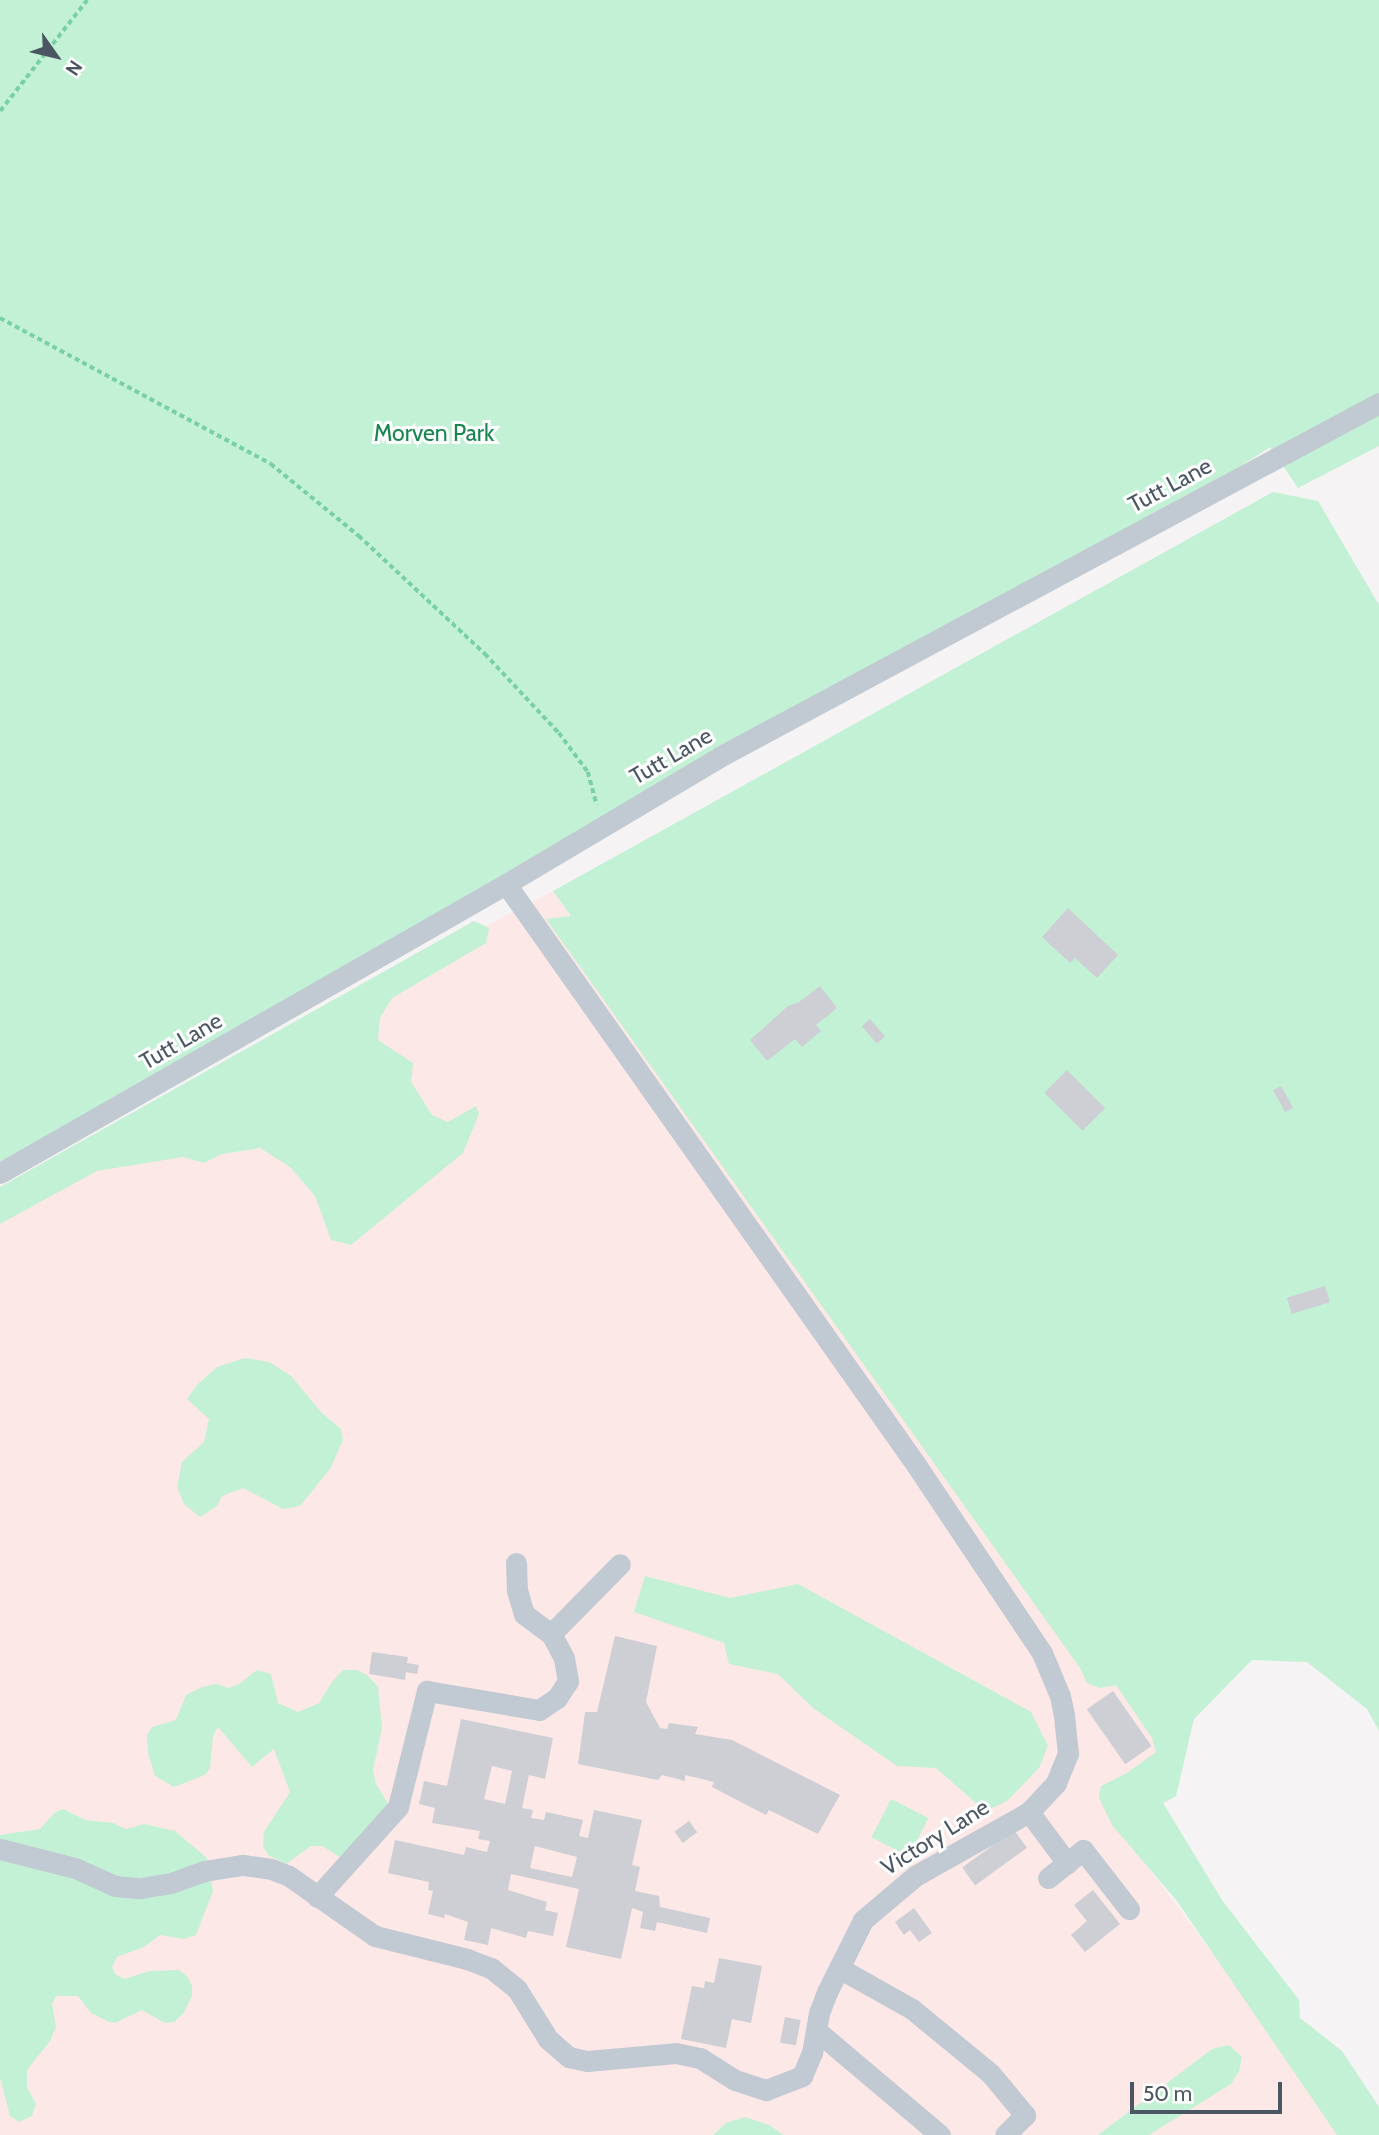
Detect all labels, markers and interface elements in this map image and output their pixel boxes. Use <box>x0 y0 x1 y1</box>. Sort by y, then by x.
north arrow <box>21 21 91 91</box>
text: N <box>61 56 87 80</box>
park label: Morven Park <box>374 419 494 447</box>
street label: Tutt Lane <box>1124 452 1216 518</box>
street label: Tutt Lane <box>625 722 717 790</box>
street label: Tutt Lane <box>135 1007 227 1075</box>
street label: Victory Lane <box>876 1793 994 1881</box>
scale bar <box>1134 2068 1286 2112</box>
text: 50 m <box>1143 2081 1192 2106</box>

